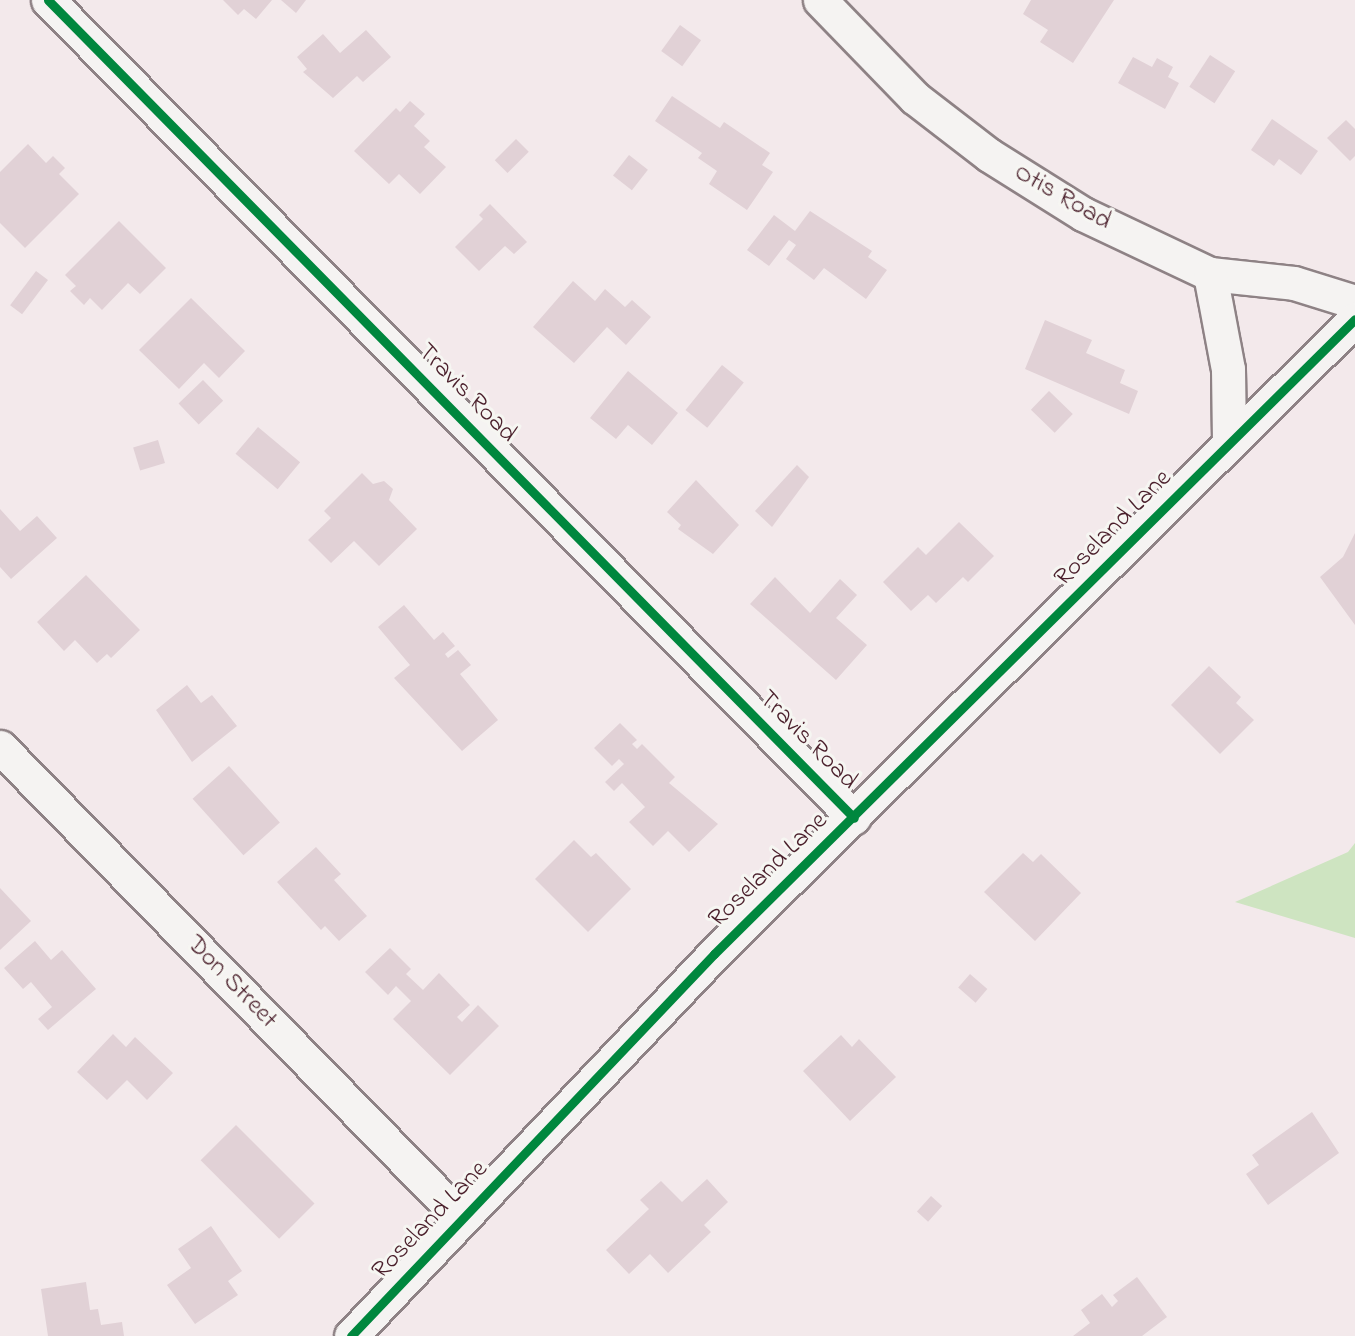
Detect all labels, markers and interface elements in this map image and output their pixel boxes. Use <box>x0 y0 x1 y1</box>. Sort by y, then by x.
street label: Otis Road <box>1008 158 1116 238</box>
street label: Travis Road <box>410 338 522 450</box>
street label: Roseland Lane <box>1049 464 1179 594</box>
street label: Travis Road <box>751 685 863 797</box>
street label: Roseland Lane <box>703 807 835 935</box>
street label: Don Street <box>179 930 283 1036</box>
street label: Roseland Lane <box>367 1155 495 1287</box>

